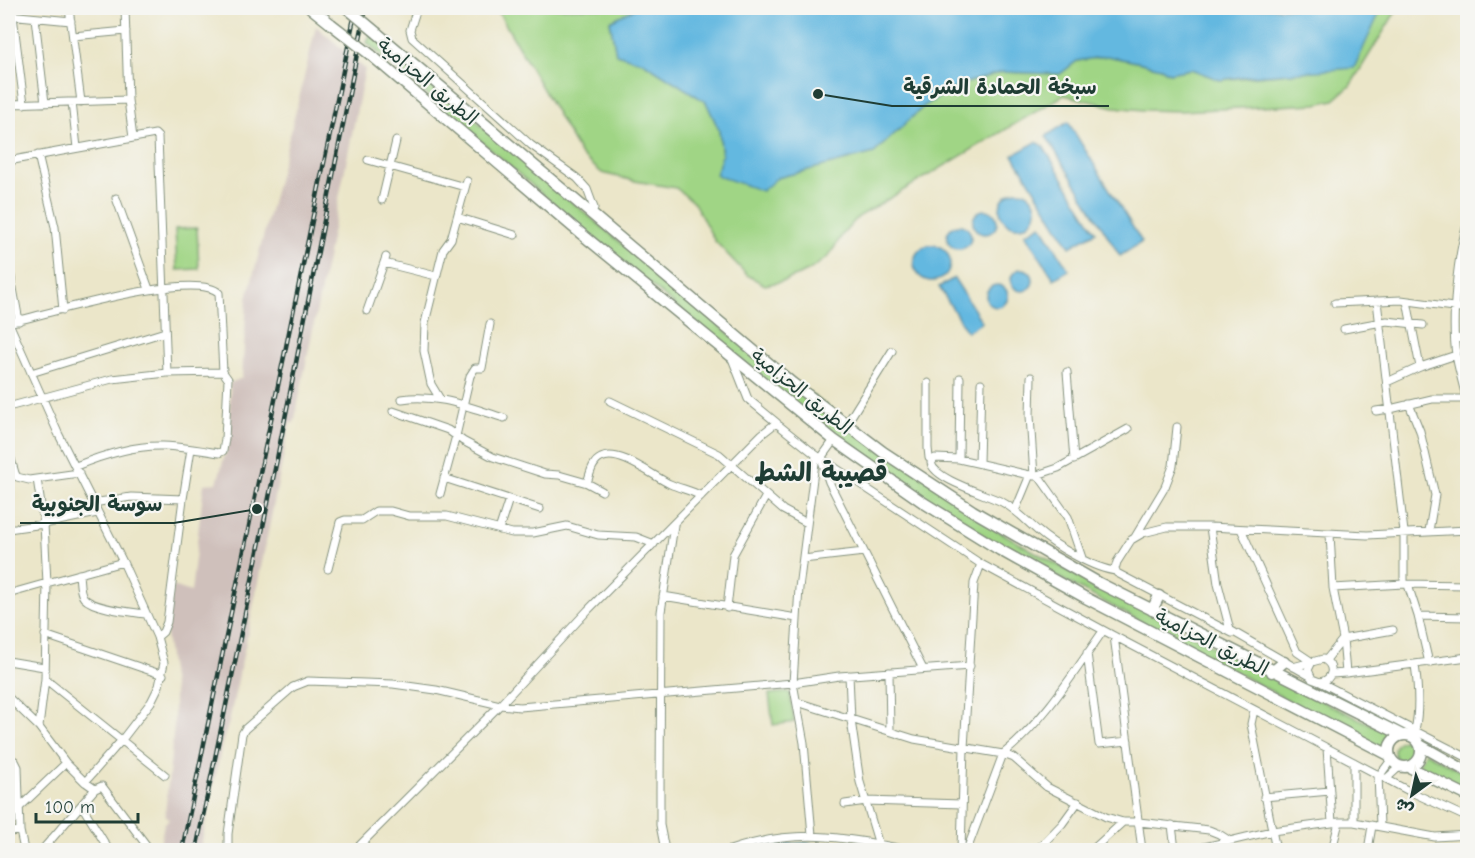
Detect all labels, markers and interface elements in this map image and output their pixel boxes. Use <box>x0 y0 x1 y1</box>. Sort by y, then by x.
street label: الطريق الحزامية <box>373 33 483 130</box>
callout: سبخة الحمادة الشرقية <box>892 67 1109 106</box>
text: سبخة الحمادة الشرقية <box>903 75 1097 100</box>
street label: الطريق الحزامية <box>746 343 857 439</box>
district label: قصيبة الشط <box>754 458 888 488</box>
callout: سوسة الجنوبية <box>20 484 174 523</box>
text: سوسة الجنوبية <box>32 492 162 517</box>
street label: الطريق الحزامية <box>1151 604 1272 681</box>
north arrow <box>1382 765 1442 825</box>
scale bar <box>36 786 138 824</box>
text: ش <box>1392 794 1417 819</box>
text: 100 m <box>45 797 95 818</box>

